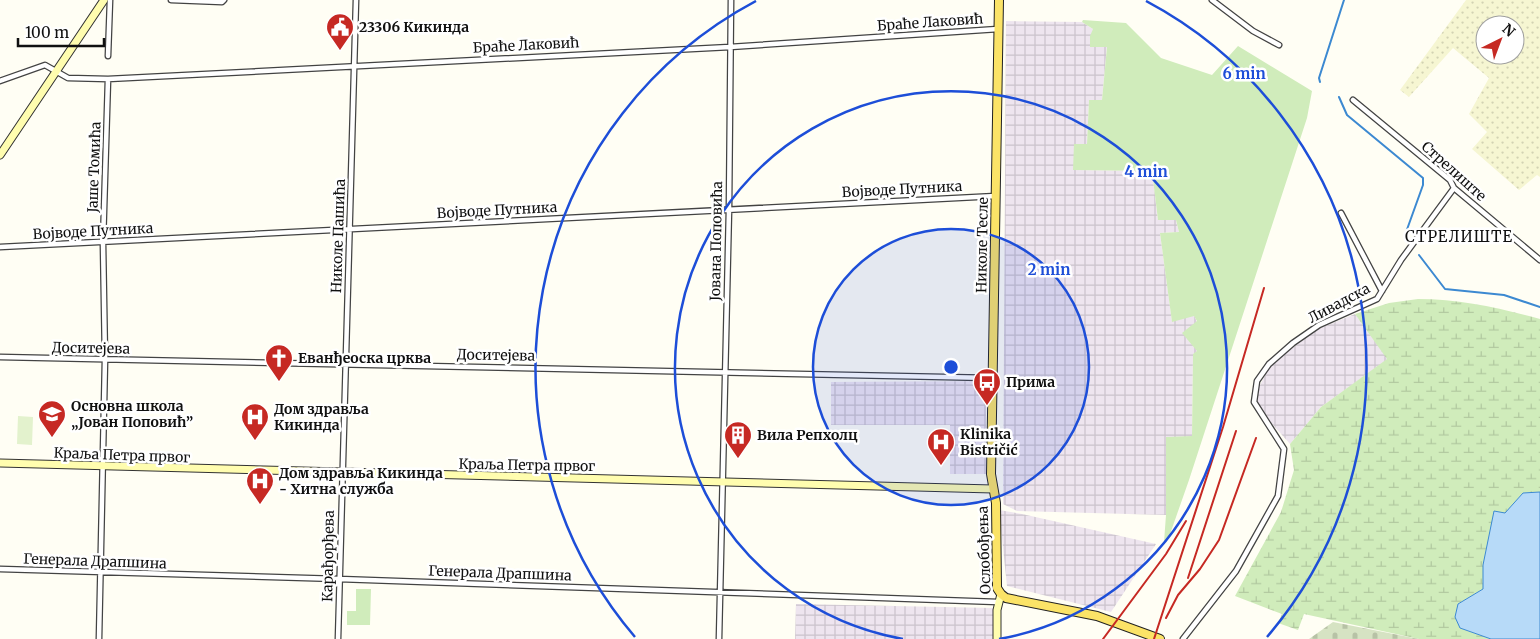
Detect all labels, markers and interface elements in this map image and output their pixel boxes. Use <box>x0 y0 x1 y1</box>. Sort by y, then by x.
street label: Браће Лаковић <box>876 9 984 35</box>
public building icon: 23306 Кикинда <box>325 12 355 51</box>
scale bar <box>18 15 104 47</box>
north arrow <box>1475 15 1525 65</box>
place label: 23306 Кикинда <box>359 18 469 36</box>
text: N <box>1499 20 1519 41</box>
text: 100 m <box>25 23 69 42</box>
street label: Браће Лаковић <box>472 33 580 57</box>
text: 6 min <box>1222 64 1266 83</box>
street label: Јаше Томића <box>83 121 105 214</box>
street label: Стрелиште <box>1418 137 1490 205</box>
text: 4 min <box>1124 162 1168 181</box>
street label: Војводе Путника <box>841 177 963 201</box>
street label: Николе Пашића <box>327 178 349 294</box>
street label: Јована Поповића <box>706 180 726 302</box>
street label: Николе Тесле <box>972 197 992 293</box>
street label: Војводе Путника <box>436 198 558 222</box>
street label: Војводе Путника <box>32 219 154 243</box>
district label: СТРЕЛИШТЕ <box>1405 227 1513 246</box>
text: 2 min <box>1028 260 1070 279</box>
street label: Ливадска <box>1305 279 1374 327</box>
street label: Доситејева <box>52 338 131 358</box>
church icon: Еванђеоска црква <box>264 343 294 382</box>
street label: Доситејева <box>457 345 536 365</box>
place label: Еванђеоска црква <box>298 349 431 367</box>
centre of rings <box>942 358 960 376</box>
bus stop icon: Прима <box>972 367 1002 406</box>
place label: Прима <box>1006 373 1055 391</box>
place label: Основна школа „Јован Поповић” <box>71 397 193 431</box>
school or university icon: Основна школа „Јован Поповић” <box>37 399 67 438</box>
place label: Дом здравља Кикинда <box>274 400 369 434</box>
hospital icon: Дом здравља Кикинда <box>240 402 270 441</box>
building icon: Вила Репхолц <box>723 420 753 459</box>
place label: Klinika Bistričić <box>960 425 1018 459</box>
place label: Вила Репхолц <box>757 426 858 444</box>
hospital icon: Klinika Bistričić <box>926 427 956 466</box>
street label: Краља Петра првог <box>53 444 191 466</box>
street label: Краља Петра првог <box>458 455 596 475</box>
place label: Дом здравља Кикинда - Хитна служба <box>279 464 443 498</box>
hospital icon: Дом здравља Кикинда - Хитна служба <box>245 466 275 505</box>
street label: Ослобођења <box>973 505 995 594</box>
street label: Карађорђева <box>318 510 338 602</box>
street label: Генерала Драпшина <box>23 549 168 573</box>
street label: Генерала Драпшина <box>428 561 573 585</box>

